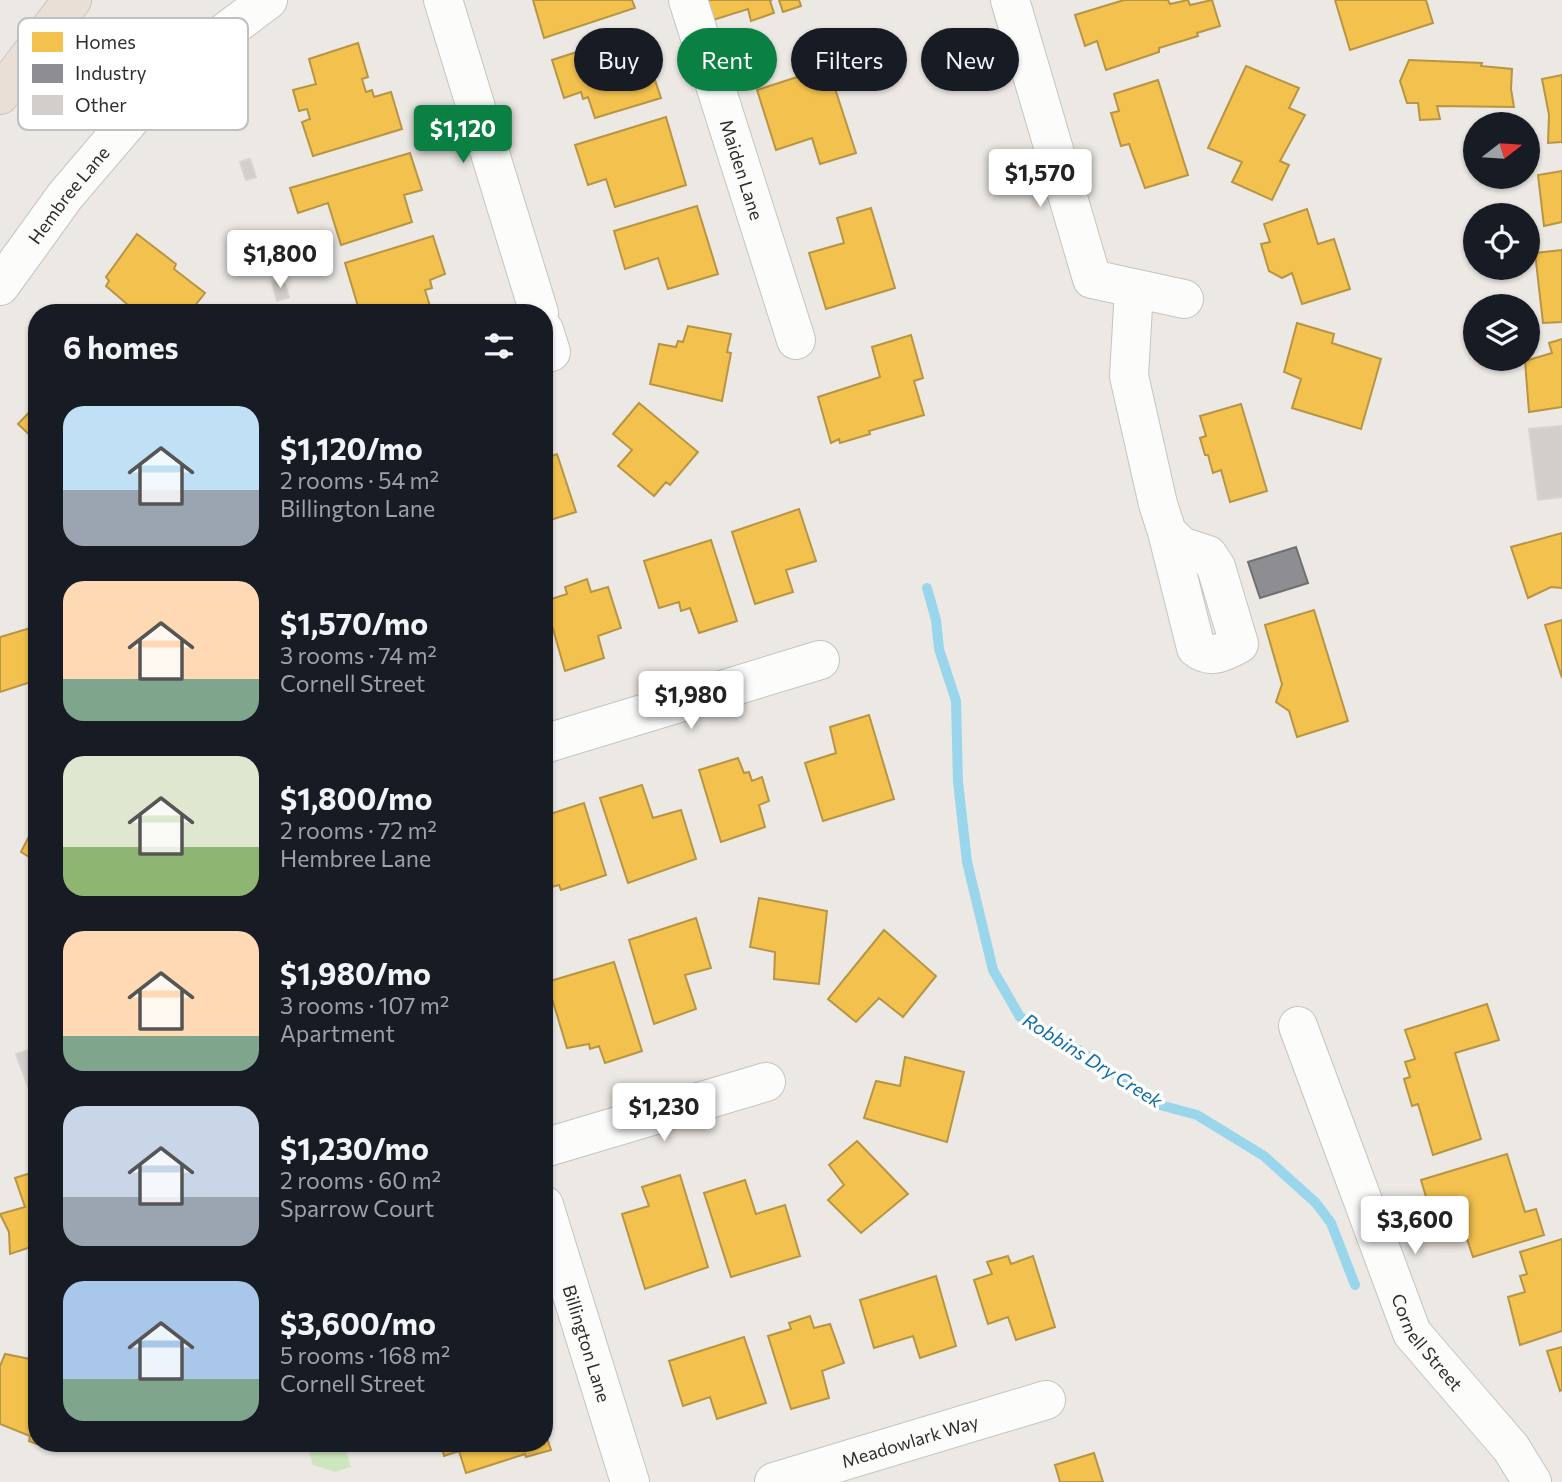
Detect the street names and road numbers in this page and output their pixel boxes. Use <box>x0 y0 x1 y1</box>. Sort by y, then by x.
street label: Maiden Lane <box>716 117 768 223</box>
street label: Hembree Lane <box>23 142 114 248</box>
street label: Billington Lane <box>558 1282 616 1405</box>
street label: Cornell Street <box>1387 1290 1468 1395</box>
street label: Meadowlark Way <box>839 1410 981 1472</box>

